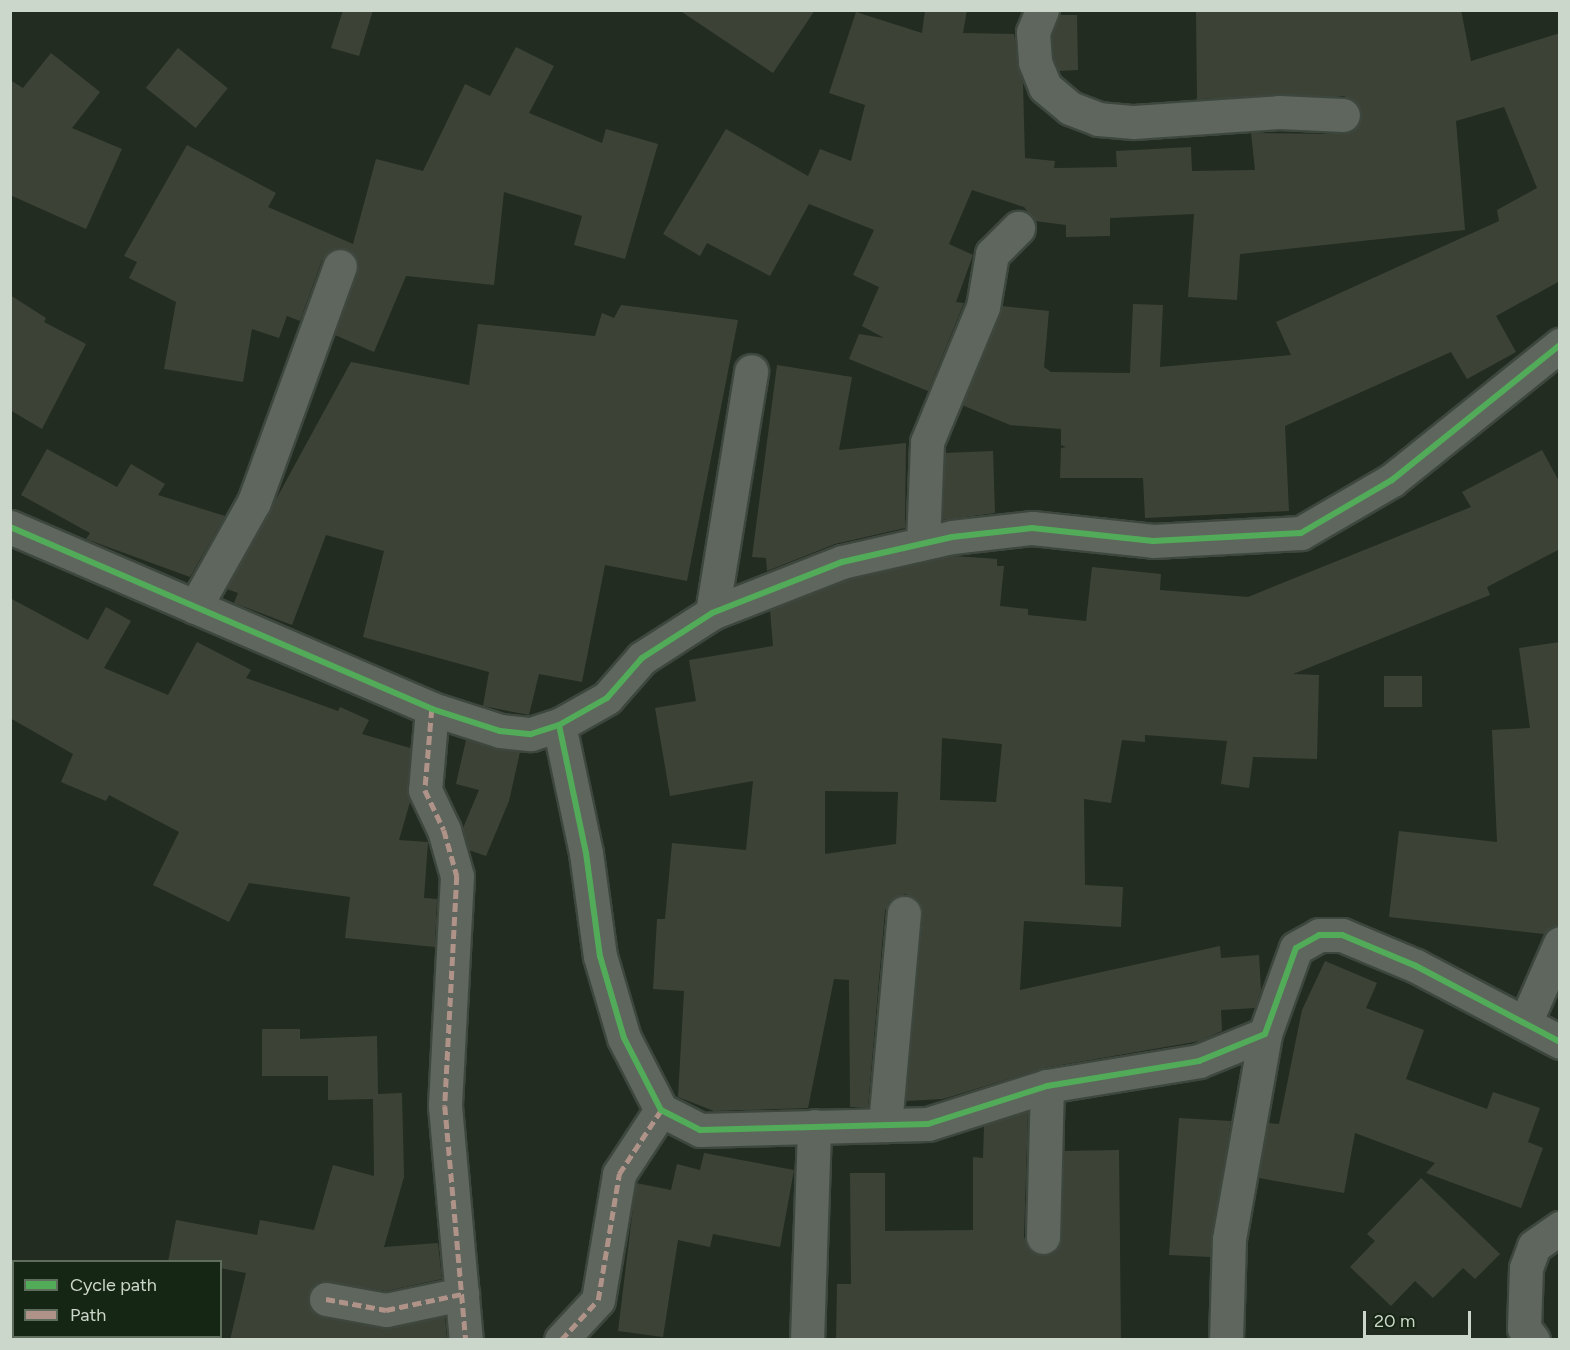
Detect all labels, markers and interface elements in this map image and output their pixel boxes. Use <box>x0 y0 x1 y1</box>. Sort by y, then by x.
legend <box>12 1260 222 1338</box>
text: Cycle path <box>70 1274 157 1296</box>
scale bar <box>1366 1299 1474 1337</box>
text: Path <box>70 1304 106 1326</box>
text: 20 m <box>1374 1310 1415 1332</box>

